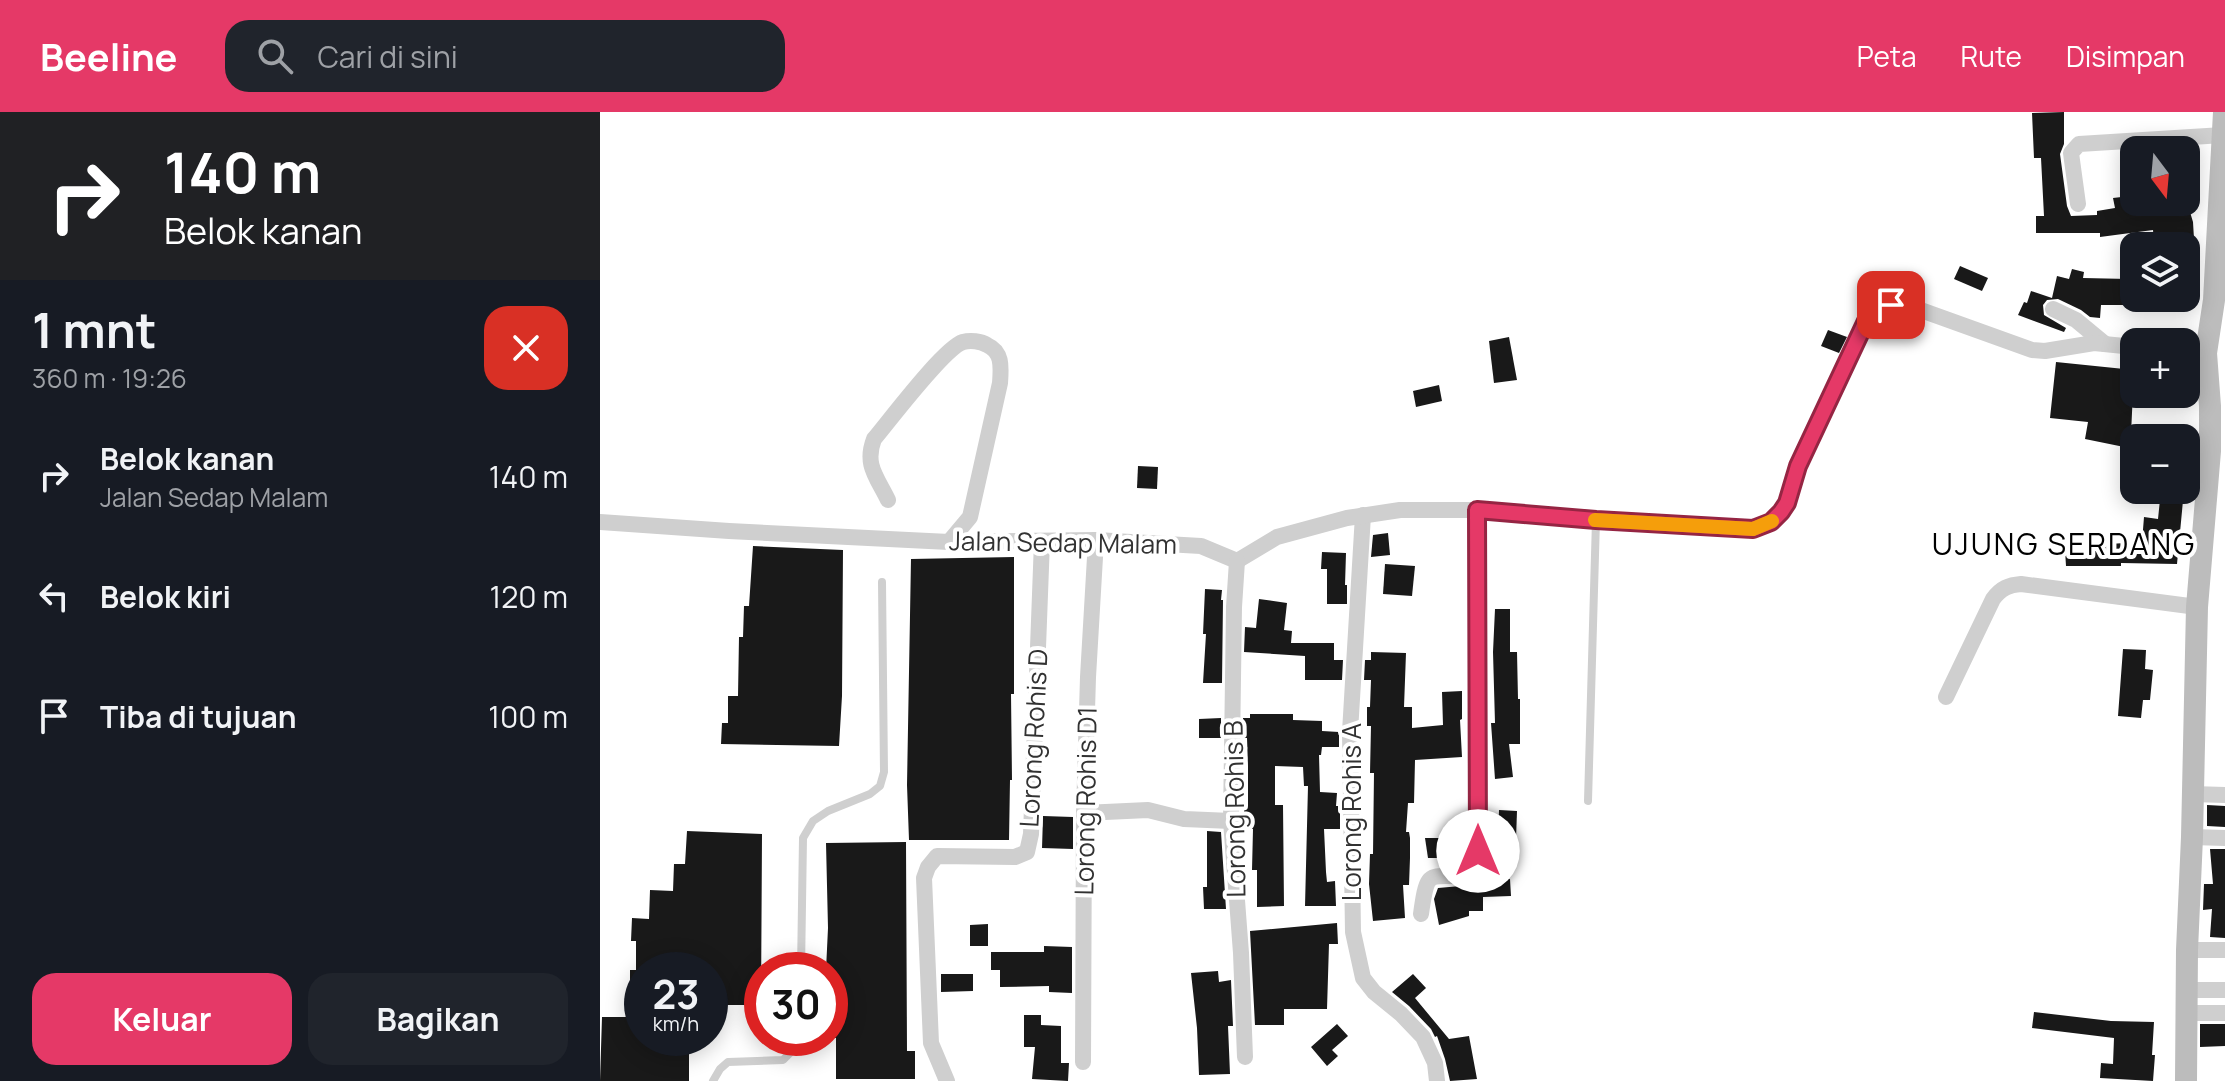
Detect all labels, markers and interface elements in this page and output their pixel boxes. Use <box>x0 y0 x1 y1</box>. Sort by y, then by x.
search box <box>225 20 785 92</box>
text: Beeline <box>40 30 177 82</box>
icon: search <box>253 34 297 78</box>
text: Cari di sini <box>317 36 458 77</box>
text: Peta <box>1857 37 1917 75</box>
text: Rute <box>1961 37 2022 75</box>
text: Disimpan <box>2066 37 2185 75</box>
text: 140 m <box>164 133 321 210</box>
north arrow <box>2120 136 2200 216</box>
map controls <box>2120 136 2200 504</box>
icon: right <box>32 144 136 248</box>
text: Belok kanan <box>164 206 363 255</box>
button: layers <box>2120 232 2200 312</box>
pin <box>1857 271 1925 339</box>
icon: arrive <box>1869 283 1913 327</box>
text: 1 mnt <box>32 297 157 362</box>
button: close <box>484 306 568 390</box>
button: + <box>2120 328 2200 408</box>
text: 360 m · 19:26 <box>32 360 187 396</box>
button: − <box>2120 424 2200 504</box>
text: Belok kanan <box>100 438 274 479</box>
icon: right <box>32 454 76 498</box>
text: 140 m <box>489 456 568 497</box>
text: Jalan Sedap Malam <box>100 479 328 515</box>
street label: Jalan Sedap Malam <box>949 522 1177 562</box>
district label: UJUNG SERDANG <box>1932 523 2196 564</box>
icon: left <box>32 574 76 618</box>
text: Belok kiri <box>100 576 231 617</box>
text: 120 m <box>489 576 568 617</box>
street label: Lorong Rohis D <box>1010 648 1056 828</box>
icon: arrive <box>32 694 76 738</box>
text: Tiba di tujuan <box>100 696 297 737</box>
text: 100 m <box>488 696 568 737</box>
street label: Lorong Rohis D1 <box>1065 706 1105 896</box>
street label: Lorong Rohis B <box>1214 720 1254 898</box>
street label: Lorong Rohis A <box>1333 723 1369 901</box>
position arrow <box>1436 809 1520 893</box>
speed limit sign: 30 <box>744 952 848 1056</box>
text: 23 <box>652 966 700 1021</box>
button: Keluar <box>32 973 292 1065</box>
button: Bagikan <box>308 973 568 1065</box>
text: km/h <box>653 1010 699 1037</box>

